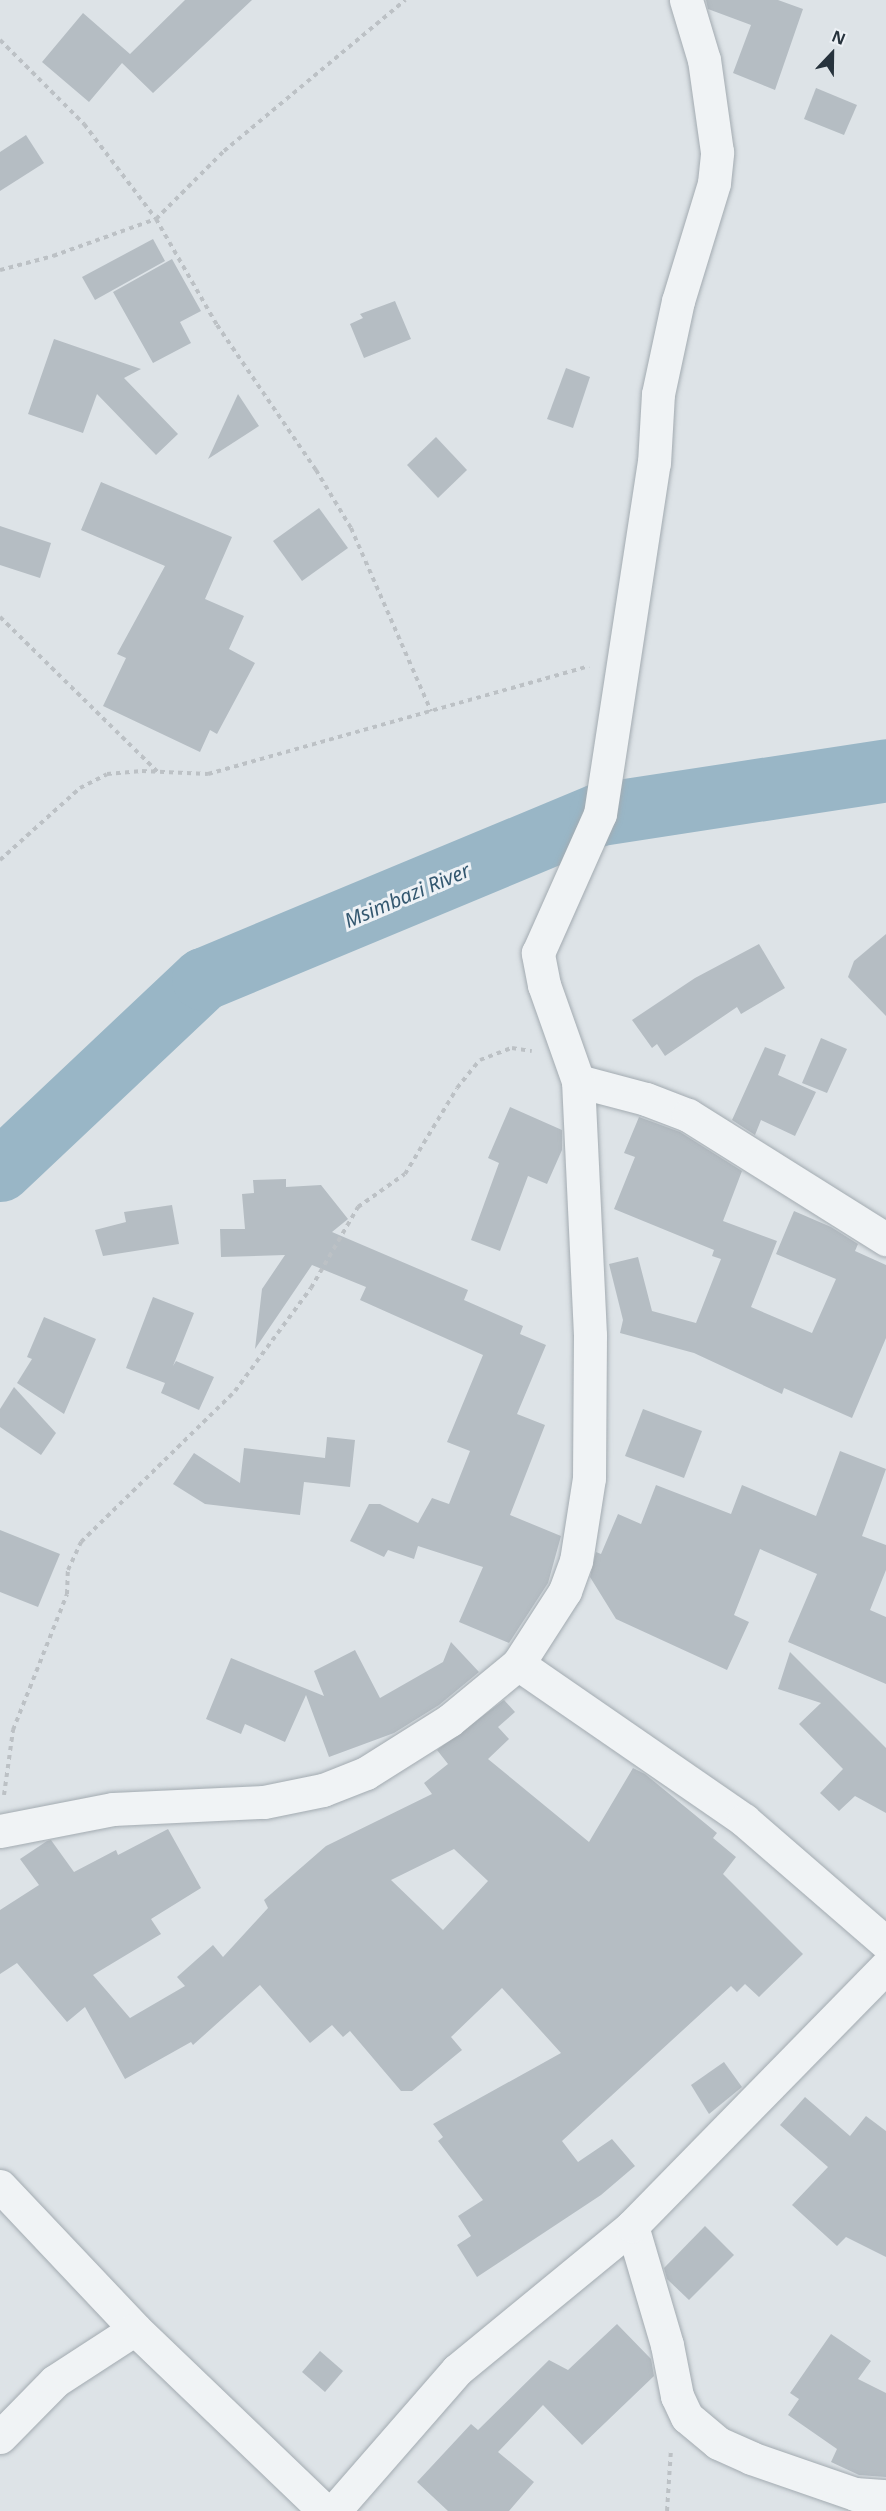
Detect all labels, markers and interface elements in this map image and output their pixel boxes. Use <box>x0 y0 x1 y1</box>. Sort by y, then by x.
north arrow <box>802 24 862 84</box>
text: N <box>829 25 849 50</box>
water label: Msimbazi River <box>341 858 473 932</box>

